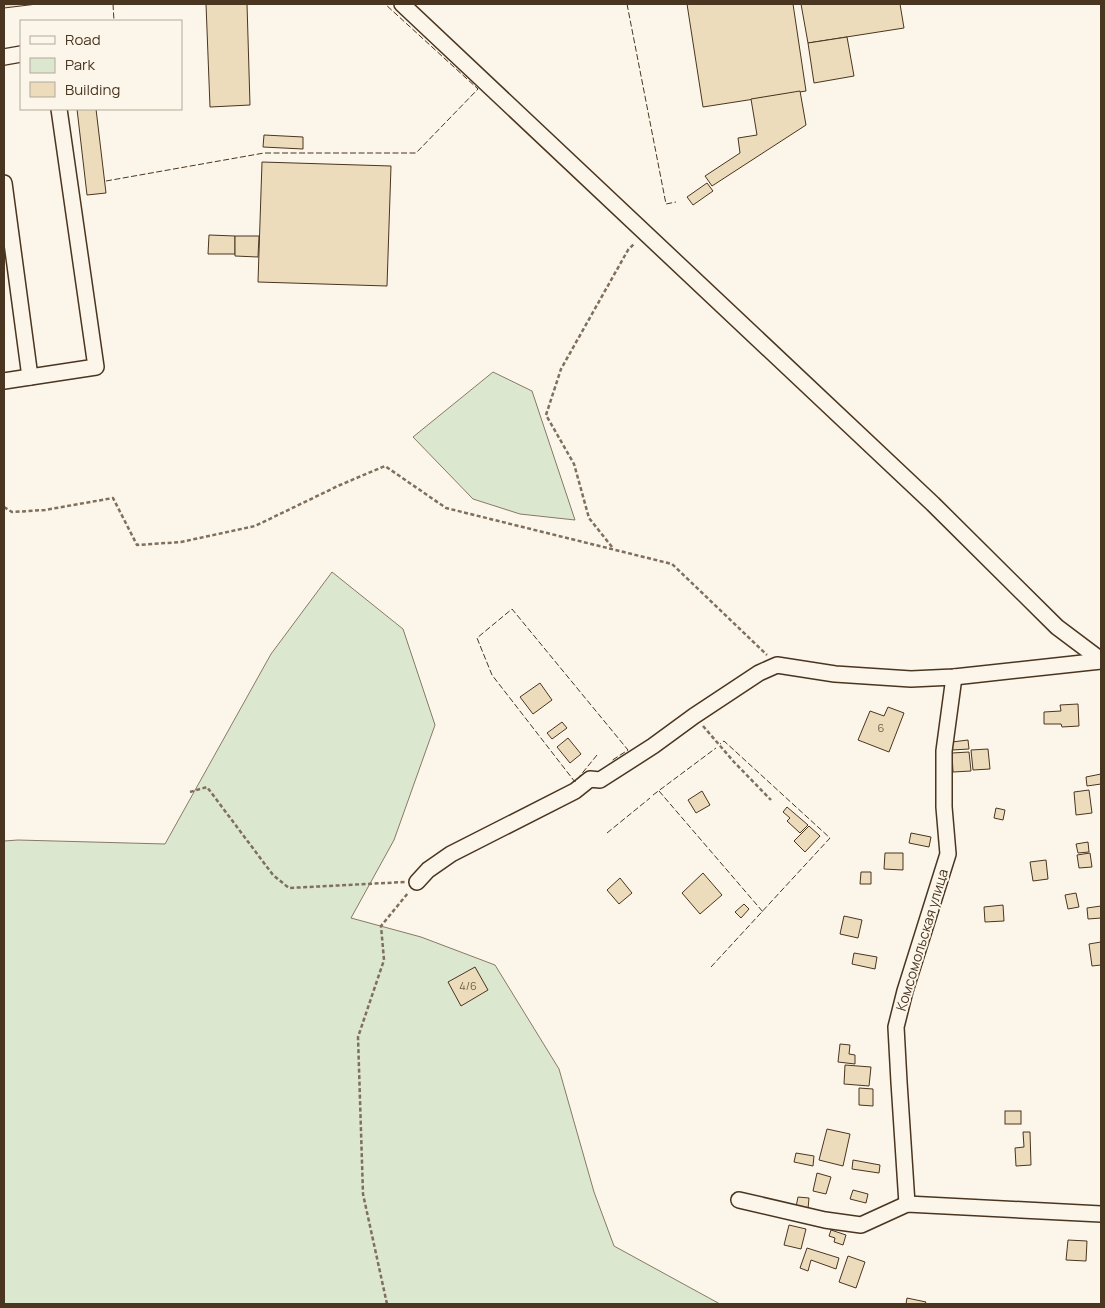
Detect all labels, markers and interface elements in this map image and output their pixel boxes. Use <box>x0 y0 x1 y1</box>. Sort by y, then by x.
legend <box>20 20 182 110</box>
text: Road <box>65 29 101 50</box>
text: Park <box>65 54 95 75</box>
text: Building <box>65 79 120 100</box>
house number: 6 <box>878 720 885 735</box>
street label: Комсомольская улица <box>891 867 952 1013</box>
house number: 4/6 <box>459 978 477 993</box>

